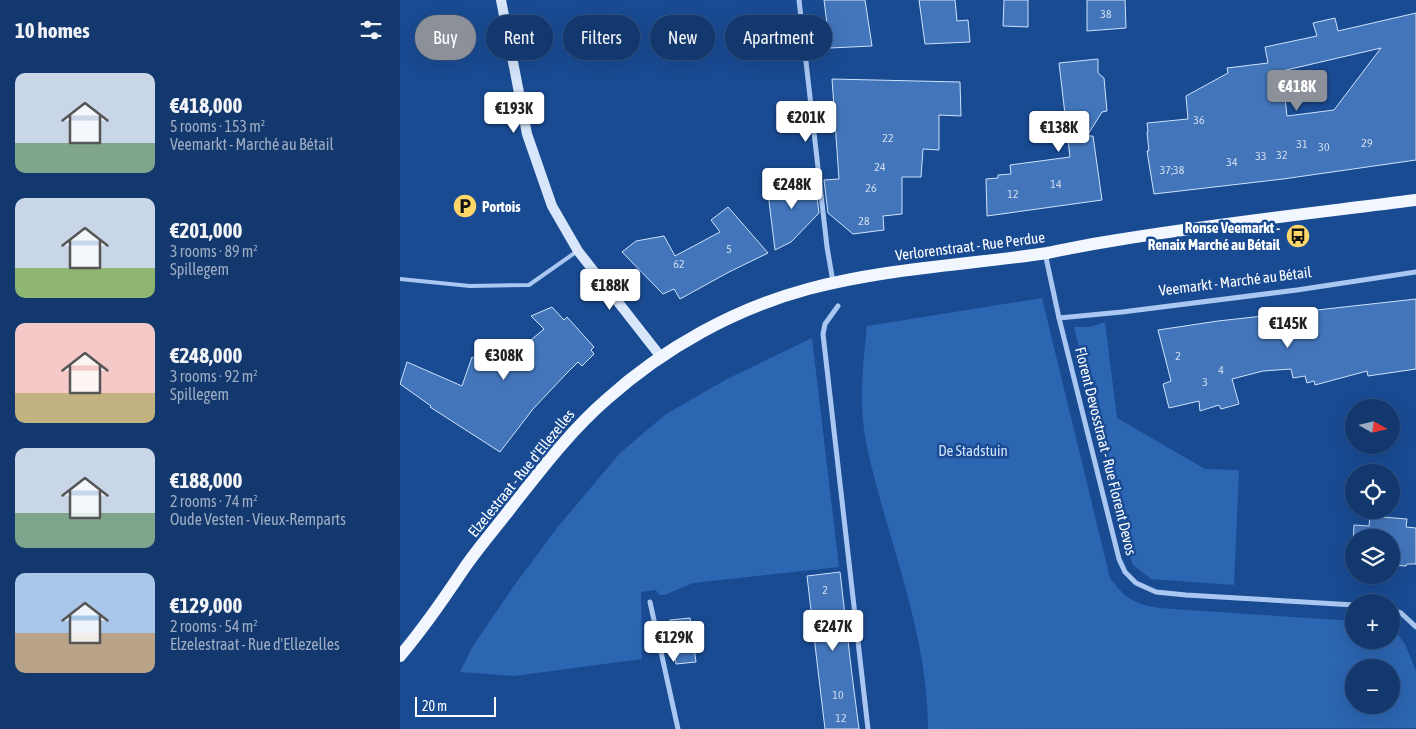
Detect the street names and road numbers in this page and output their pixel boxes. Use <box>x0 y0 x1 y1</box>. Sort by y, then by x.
street label: Verlorenstraat - Rue Perdue <box>894 228 1046 264</box>
street label: Veemarkt - Marché au Bétail <box>1158 263 1312 299</box>
street label: Florent Devosstraat - Rue Florent Devos <box>1072 345 1140 557</box>
street label: Elzelestraat - Rue d'Ellezelles <box>464 406 578 540</box>

